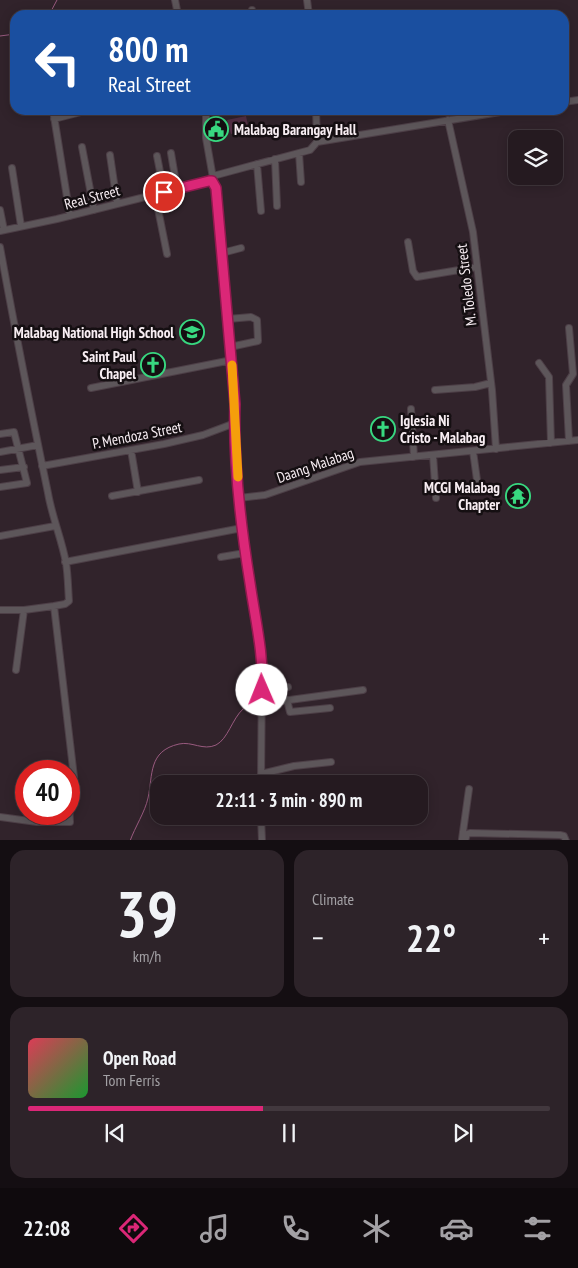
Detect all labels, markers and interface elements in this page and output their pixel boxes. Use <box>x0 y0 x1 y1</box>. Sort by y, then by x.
text: 800 m <box>108 26 189 72</box>
icon: left <box>25 30 90 95</box>
text: Real Street <box>108 70 191 98</box>
public building icon: Malabag Barangay Hall <box>203 116 229 142</box>
place label: Malabag Barangay Hall <box>234 120 357 139</box>
map controls <box>508 130 563 185</box>
button: layers <box>508 130 563 185</box>
pin <box>143 171 185 213</box>
icon: arrive <box>150 178 178 206</box>
street label: Real Street <box>62 181 122 213</box>
street label: M. Toledo Street <box>452 243 480 327</box>
school or university icon: Malabag National High School <box>179 319 205 345</box>
place label: Malabag National High School <box>14 323 174 342</box>
place label: Saint Paul Chapel <box>82 347 136 383</box>
church icon: Saint Paul Chapel <box>140 352 166 378</box>
place label: Iglesia Ni Cristo - Malabag <box>400 411 486 447</box>
church icon: Iglesia Ni Cristo - Malabag <box>370 416 396 442</box>
street label: P. Mendoza Street <box>91 417 183 453</box>
street label: Daang Malabag <box>274 443 356 487</box>
place label: MCGI Malabag Chapter <box>424 478 501 514</box>
temple icon: MCGI Malabag Chapter <box>505 483 531 509</box>
position arrow <box>235 663 287 715</box>
speed limit sign: 40 <box>15 760 80 825</box>
text: 22:11 · 3 min · 890 m <box>216 788 362 812</box>
text: 39 <box>116 871 178 955</box>
text: Climate <box>312 889 354 909</box>
text: 22° <box>406 913 456 962</box>
text: − <box>312 919 324 956</box>
text: + <box>538 919 550 956</box>
text: km/h <box>133 946 161 966</box>
text: Open Road <box>103 1046 176 1070</box>
text: Tom Ferris <box>103 1070 160 1090</box>
icon: previous <box>101 1119 129 1147</box>
icon: pause <box>275 1119 303 1147</box>
icon: next <box>449 1119 477 1147</box>
icon: directions <box>116 1211 151 1246</box>
icon: music <box>197 1211 232 1246</box>
icon: phone <box>278 1211 313 1246</box>
icon: climate <box>359 1211 394 1246</box>
icon: car <box>439 1211 474 1246</box>
icon: filters <box>520 1211 555 1246</box>
text: 22:08 <box>23 1214 70 1242</box>

